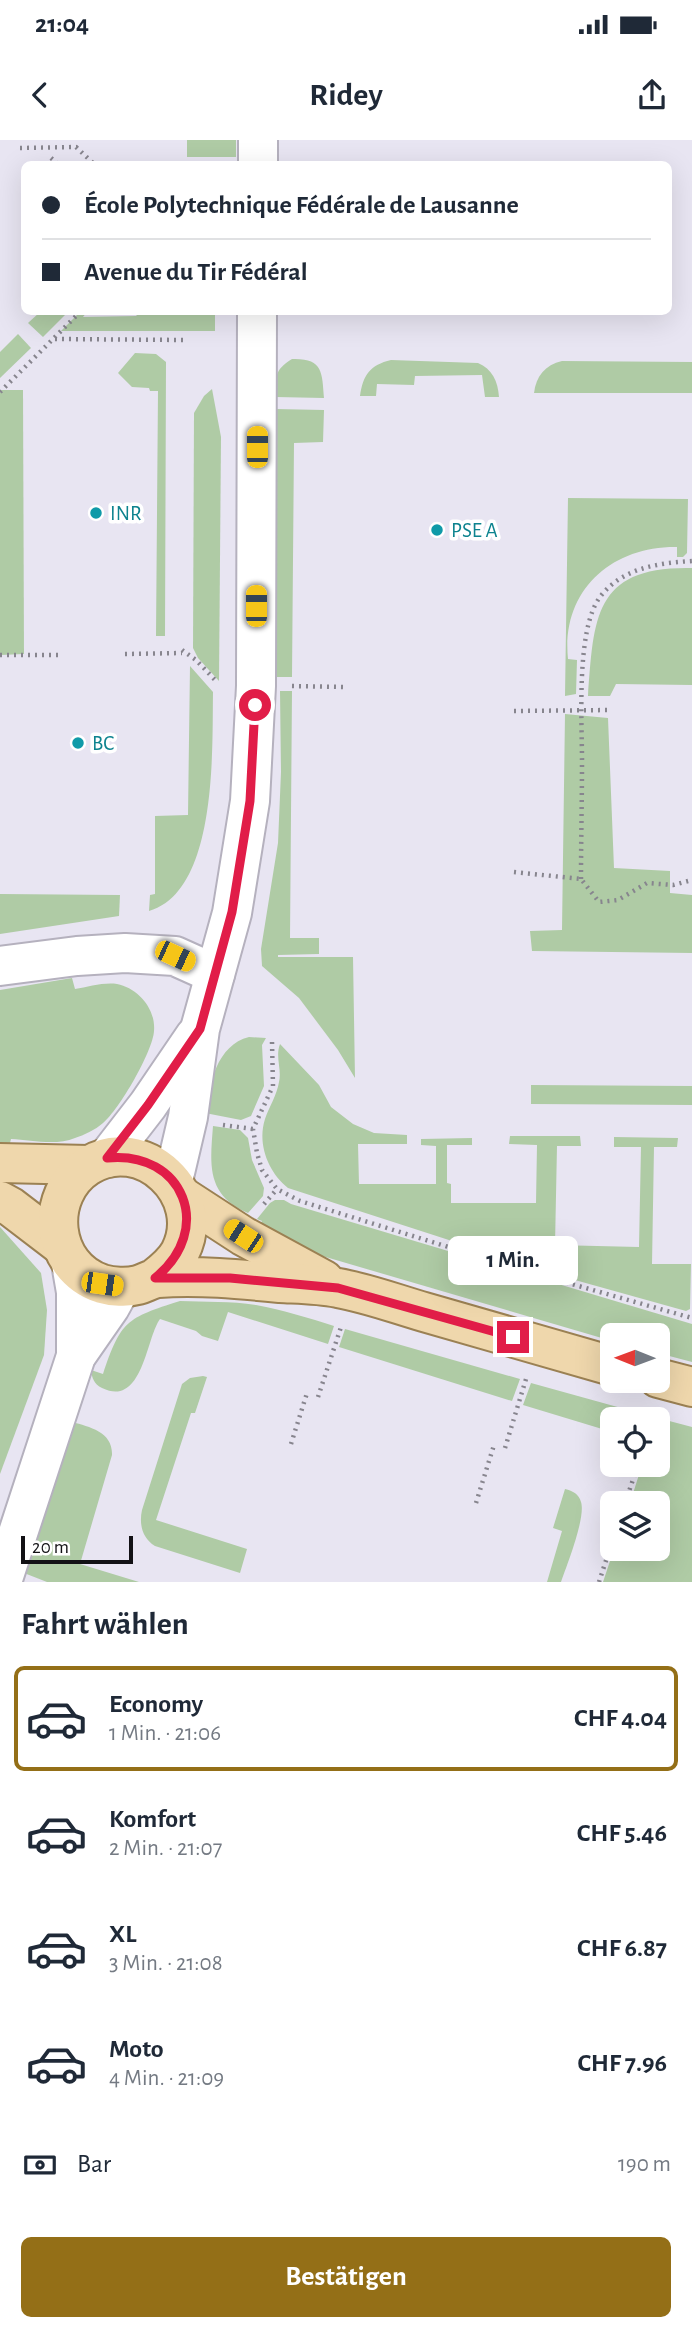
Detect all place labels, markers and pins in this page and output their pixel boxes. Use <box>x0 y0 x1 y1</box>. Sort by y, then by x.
place label: INR <box>110 503 142 524</box>
marker: INR <box>88 505 104 521</box>
place label: PSE A <box>451 520 498 541</box>
marker: PSE A <box>429 522 445 538</box>
place label: BC <box>92 733 114 754</box>
marker: BC <box>70 735 86 751</box>

